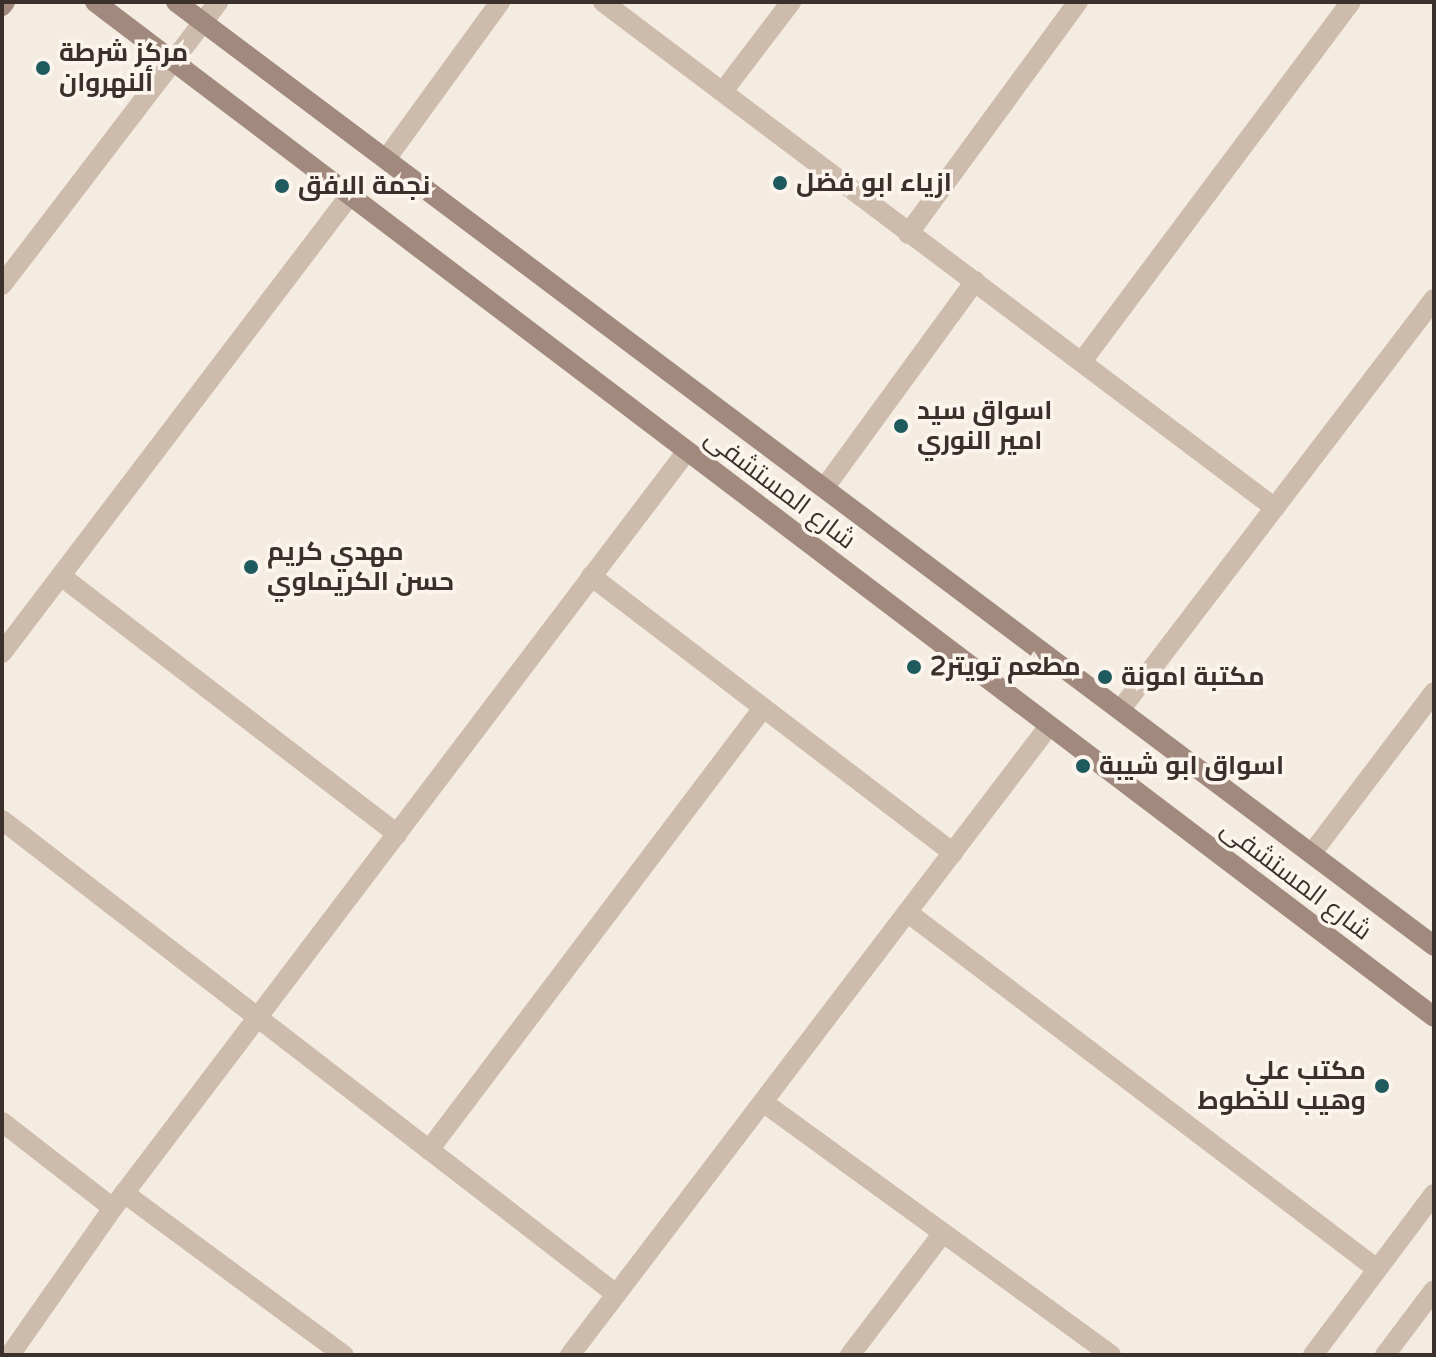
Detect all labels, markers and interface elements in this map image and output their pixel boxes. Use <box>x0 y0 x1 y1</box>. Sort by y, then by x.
place label: مركز شرطة ألنهروان <box>59 37 188 98</box>
marker: مركز شرطة ألنهروان <box>34 59 52 77</box>
place label: ازياء ابو فضل <box>796 167 952 199</box>
place label: نجمة الافق <box>298 170 430 202</box>
marker: ازياء ابو فضل <box>771 174 789 192</box>
marker: نجمة الافق <box>273 177 291 195</box>
place label: اسواق سيد امير النوري <box>917 395 1052 456</box>
marker: اسواق سيد امير النوري <box>892 417 910 435</box>
street label: شارع المستشفى <box>698 422 862 556</box>
place label: مهدي كريم حسن الكريماوي <box>267 536 454 598</box>
marker: مهدي كريم حسن الكريماوي <box>242 558 260 576</box>
place label: مطعم تويتر2 <box>930 651 1081 683</box>
marker: مطعم تويتر2 <box>905 658 923 676</box>
place label: مكتبة امونة <box>1121 661 1265 693</box>
marker: مكتبة امونة <box>1096 668 1114 686</box>
place label: اسواق ابو شيبة <box>1099 750 1284 782</box>
marker: اسواق ابو شيبة <box>1074 757 1092 775</box>
street label: شارع المستشفى <box>1214 813 1378 947</box>
place label: مكتب علي وهيب للخطوط <box>1198 1055 1366 1116</box>
marker: مكتب علي وهيب للخطوط <box>1373 1077 1391 1095</box>

